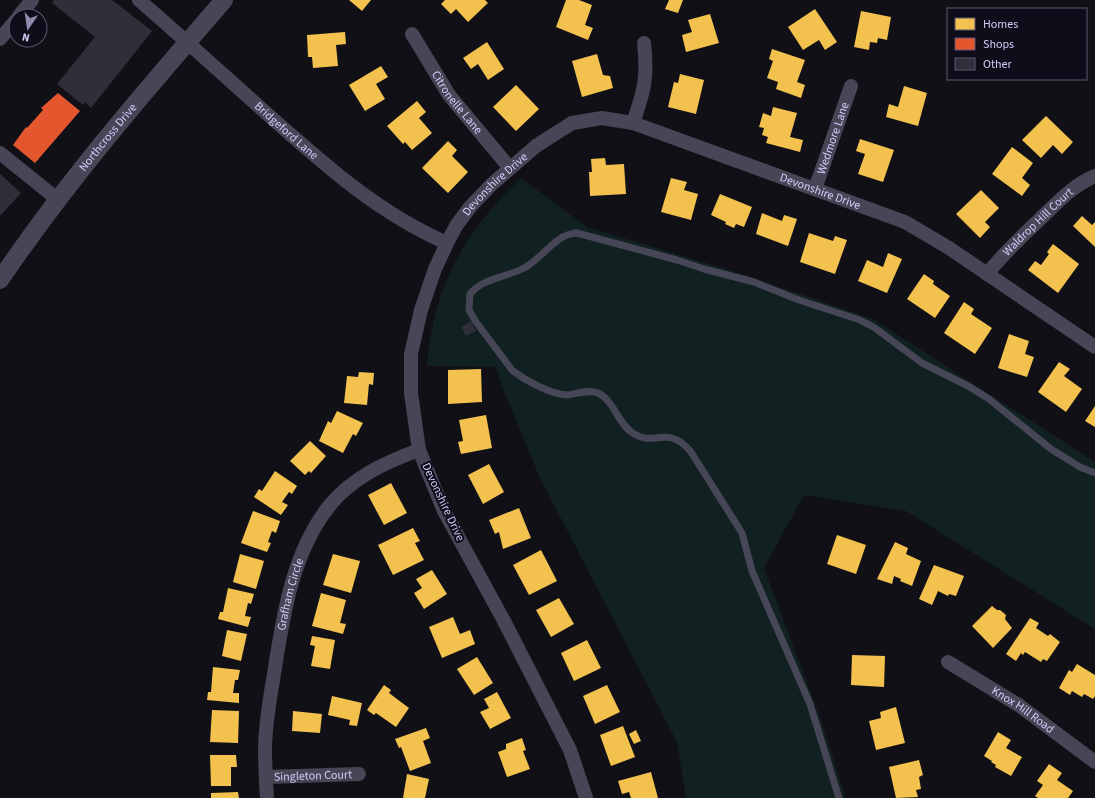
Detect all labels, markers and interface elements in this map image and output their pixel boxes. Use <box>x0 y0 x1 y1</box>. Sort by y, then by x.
north arrow <box>8 8 48 48</box>
legend <box>947 8 1087 80</box>
text: Homes <box>983 16 1018 33</box>
text: N <box>21 29 31 45</box>
text: Shops <box>983 36 1014 53</box>
text: Other <box>983 56 1013 73</box>
street label: Citronelle Lane <box>428 67 487 138</box>
street label: Bridgeford Lane <box>251 98 322 164</box>
street label: Northcross Drive <box>75 99 141 175</box>
street label: Wedmore Lane <box>812 100 853 176</box>
street label: Devonshire Drive <box>458 148 531 219</box>
street label: Devonshire Drive <box>777 169 863 214</box>
street label: Waldrop Hill Court <box>999 184 1077 260</box>
street label: Devonshire Drive <box>417 460 469 544</box>
street label: Grafham Circle <box>273 556 308 632</box>
street label: Knox Hill Road <box>988 682 1058 737</box>
street label: Singleton Court <box>273 766 352 785</box>

